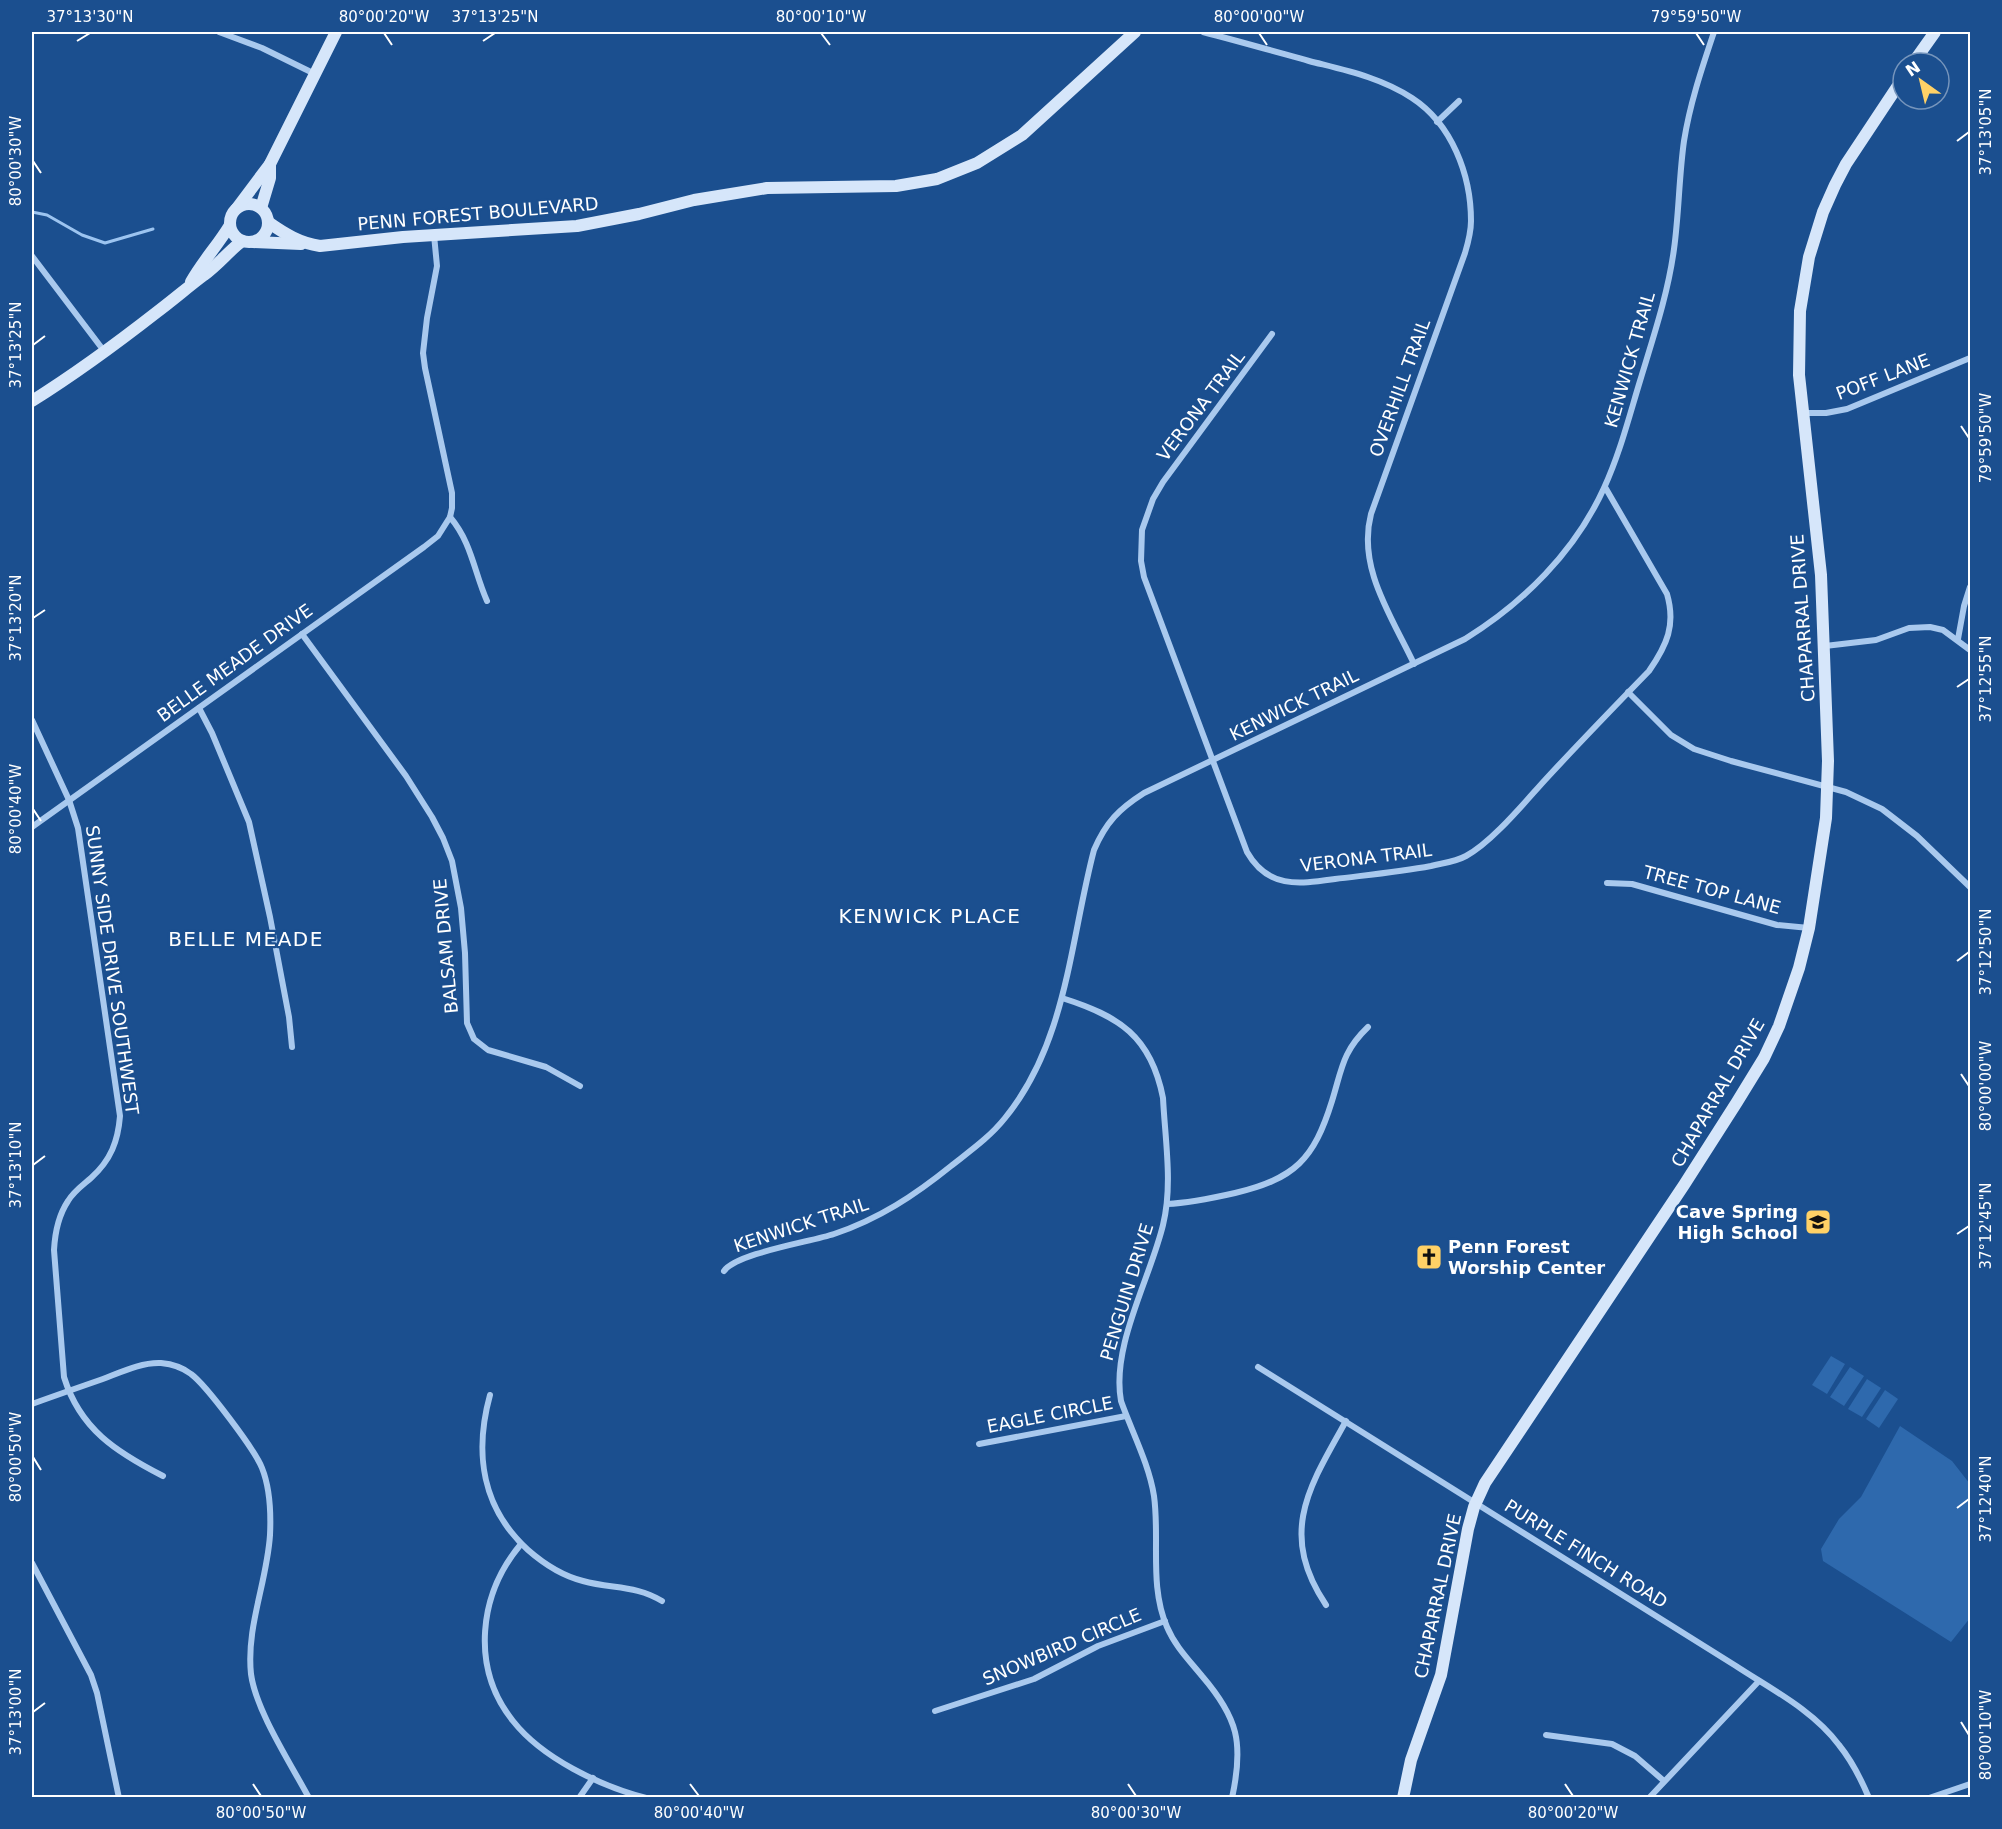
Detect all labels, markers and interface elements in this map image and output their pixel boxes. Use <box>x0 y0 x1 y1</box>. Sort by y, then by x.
text: 37°13'30"N <box>46 8 134 26</box>
text: 80°00'20"W <box>339 8 429 26</box>
text: 37°13'25"N <box>451 8 539 26</box>
text: 80°00'10"W <box>776 8 866 26</box>
text: 80°00'00"W <box>1214 8 1304 26</box>
text: 79°59'50"W <box>1651 8 1741 26</box>
north arrow <box>1891 51 1951 111</box>
text: N <box>1902 57 1924 81</box>
text: 37°13'05"N <box>1977 88 1995 176</box>
text: 80°00'30"W <box>7 116 25 206</box>
street label: PENN FOREST BOULEVARD <box>356 192 599 235</box>
street label: KENWICK TRAIL <box>1600 290 1659 430</box>
text: 37°13'25"N <box>7 301 25 389</box>
street label: OVERHILL TRAIL <box>1365 316 1434 460</box>
street label: VERONA TRAIL <box>1152 347 1249 465</box>
street label: POFF LANE <box>1833 349 1933 404</box>
text: 79°59'50"W <box>1977 393 1995 483</box>
street label: CHAPARRAL DRIVE <box>1786 533 1819 703</box>
text: 37°13'20"N <box>7 574 25 662</box>
street label: BELLE MEADE DRIVE <box>153 599 316 726</box>
text: 37°12'55"N <box>1977 635 1995 723</box>
street label: KENWICK TRAIL <box>1226 664 1361 745</box>
text: 80°00'40"W <box>7 764 25 854</box>
street label: SUNNY SIDE DRIVE SOUTHWEST <box>82 824 143 1117</box>
street label: VERONA TRAIL <box>1299 839 1433 876</box>
street label: TREE TOP LANE <box>1640 861 1783 918</box>
street label: BALSAM DRIVE <box>429 878 462 1014</box>
district label: KENWICK PLACE <box>839 904 1021 928</box>
text: 37°12'50"N <box>1977 908 1995 996</box>
district label: BELLE MEADE <box>168 927 324 951</box>
street label: CHAPARRAL DRIVE <box>1666 1015 1769 1171</box>
text: 80°00'00"W <box>1977 1041 1995 1131</box>
text: 37°13'10"N <box>7 1121 25 1209</box>
text: 37°12'45"N <box>1977 1182 1995 1270</box>
street label: KENWICK TRAIL <box>731 1193 871 1256</box>
place label: Cave Spring High School <box>1676 1201 1798 1243</box>
school or university icon: Cave Spring High School <box>1803 1207 1833 1237</box>
street label: PENGUIN DRIVE <box>1096 1221 1157 1363</box>
place label: Penn Forest Worship Center <box>1448 1236 1605 1278</box>
church icon: Penn Forest Worship Center <box>1414 1242 1444 1272</box>
street label: EAGLE CIRCLE <box>985 1392 1115 1437</box>
text: 80°00'50"W <box>7 1412 25 1502</box>
text: 37°12'40"N <box>1977 1455 1995 1543</box>
street label: PURPLE FINCH ROAD <box>1501 1495 1672 1612</box>
street label: CHAPARRAL DRIVE <box>1410 1511 1465 1680</box>
street label: SNOWBIRD CIRCLE <box>979 1604 1144 1689</box>
text: 37°13'00"N <box>7 1668 25 1756</box>
text: 80°00'10"W <box>1977 1690 1995 1780</box>
text: 80°00'50"W <box>216 1804 306 1822</box>
text: 80°00'40"W <box>654 1804 744 1822</box>
text: 80°00'30"W <box>1091 1804 1181 1822</box>
text: 80°00'20"W <box>1528 1804 1618 1822</box>

